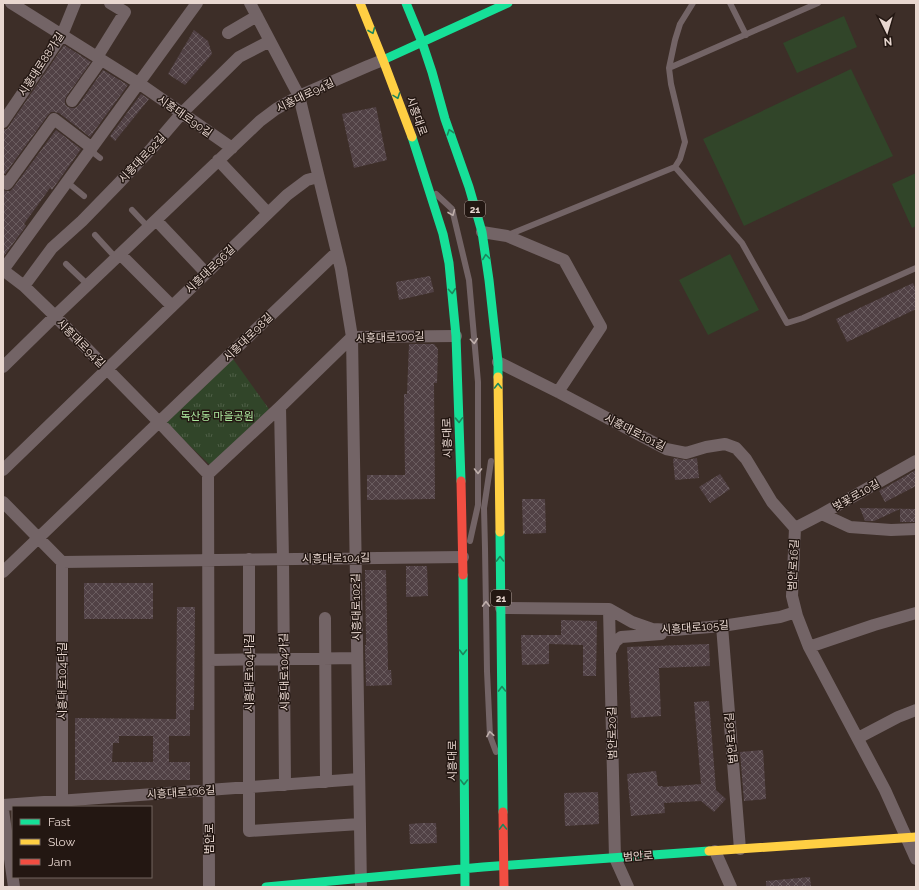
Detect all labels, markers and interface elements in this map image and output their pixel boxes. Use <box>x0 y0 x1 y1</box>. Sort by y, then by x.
north arrow <box>867 12 907 52</box>
one-way arrow <box>367 27 375 35</box>
street label: 시흥대로88가길 <box>16 30 67 99</box>
text: N <box>883 35 893 48</box>
street label: 시흥대로94길 <box>274 76 336 115</box>
street label: 시흥대로90길 <box>155 93 215 140</box>
one-way arrow <box>392 93 401 100</box>
street label: 시흥대로 <box>403 95 430 137</box>
one-way arrow <box>446 129 454 136</box>
street label: 시흥대로92길 <box>116 131 169 186</box>
road number: 21 <box>465 201 485 217</box>
one-way arrow <box>448 210 456 217</box>
street label: 시흥대로96길 <box>183 243 238 296</box>
one-way arrow <box>482 254 491 260</box>
one-way arrow <box>447 288 456 294</box>
street label: 시흥대로98길 <box>221 311 276 364</box>
street label: 시흥대로94길 <box>54 316 108 370</box>
street label: 시흥대로100길 <box>355 330 425 345</box>
one-way arrow <box>470 338 479 344</box>
one-way arrow <box>494 383 502 389</box>
park label: 독산동 마을공원 <box>180 410 254 423</box>
street label: 시흥대로101길 <box>602 412 667 453</box>
one-way arrow <box>454 417 463 423</box>
street label: 시흥대로 <box>440 418 455 458</box>
one-way arrow <box>474 468 482 474</box>
street label: 벚꽃로10길 <box>830 477 882 514</box>
street label: 범안로16길 <box>786 539 801 591</box>
street label: 시흥대로104길 <box>302 551 370 566</box>
one-way arrow <box>496 556 504 562</box>
street label: 시흥대로102길 <box>349 573 364 641</box>
road number: 21 <box>491 590 511 606</box>
one-way arrow <box>482 601 490 607</box>
street label: 시흥대로105길 <box>661 619 729 636</box>
street label: 시흥대로104가길 <box>277 633 292 711</box>
street label: 시흥대로104나길 <box>243 634 256 712</box>
street label: 시흥대로104다길 <box>56 642 69 720</box>
one-way arrow <box>459 649 467 655</box>
one-way arrow <box>498 686 506 692</box>
street label: 범안로20길 <box>606 706 619 760</box>
street label: 범안로18길 <box>723 712 740 764</box>
one-way arrow <box>487 730 495 737</box>
street label: 시흥대로 <box>446 741 459 781</box>
one-way arrow <box>460 779 468 785</box>
street label: 시흥대로106길 <box>146 784 216 801</box>
legend <box>12 806 152 878</box>
text: Fast <box>48 815 71 829</box>
street label: 범안로 <box>203 824 216 854</box>
one-way arrow <box>499 824 507 830</box>
text: Slow <box>48 835 75 849</box>
street label: 범안로 <box>622 849 654 864</box>
text: Jam <box>48 855 71 869</box>

